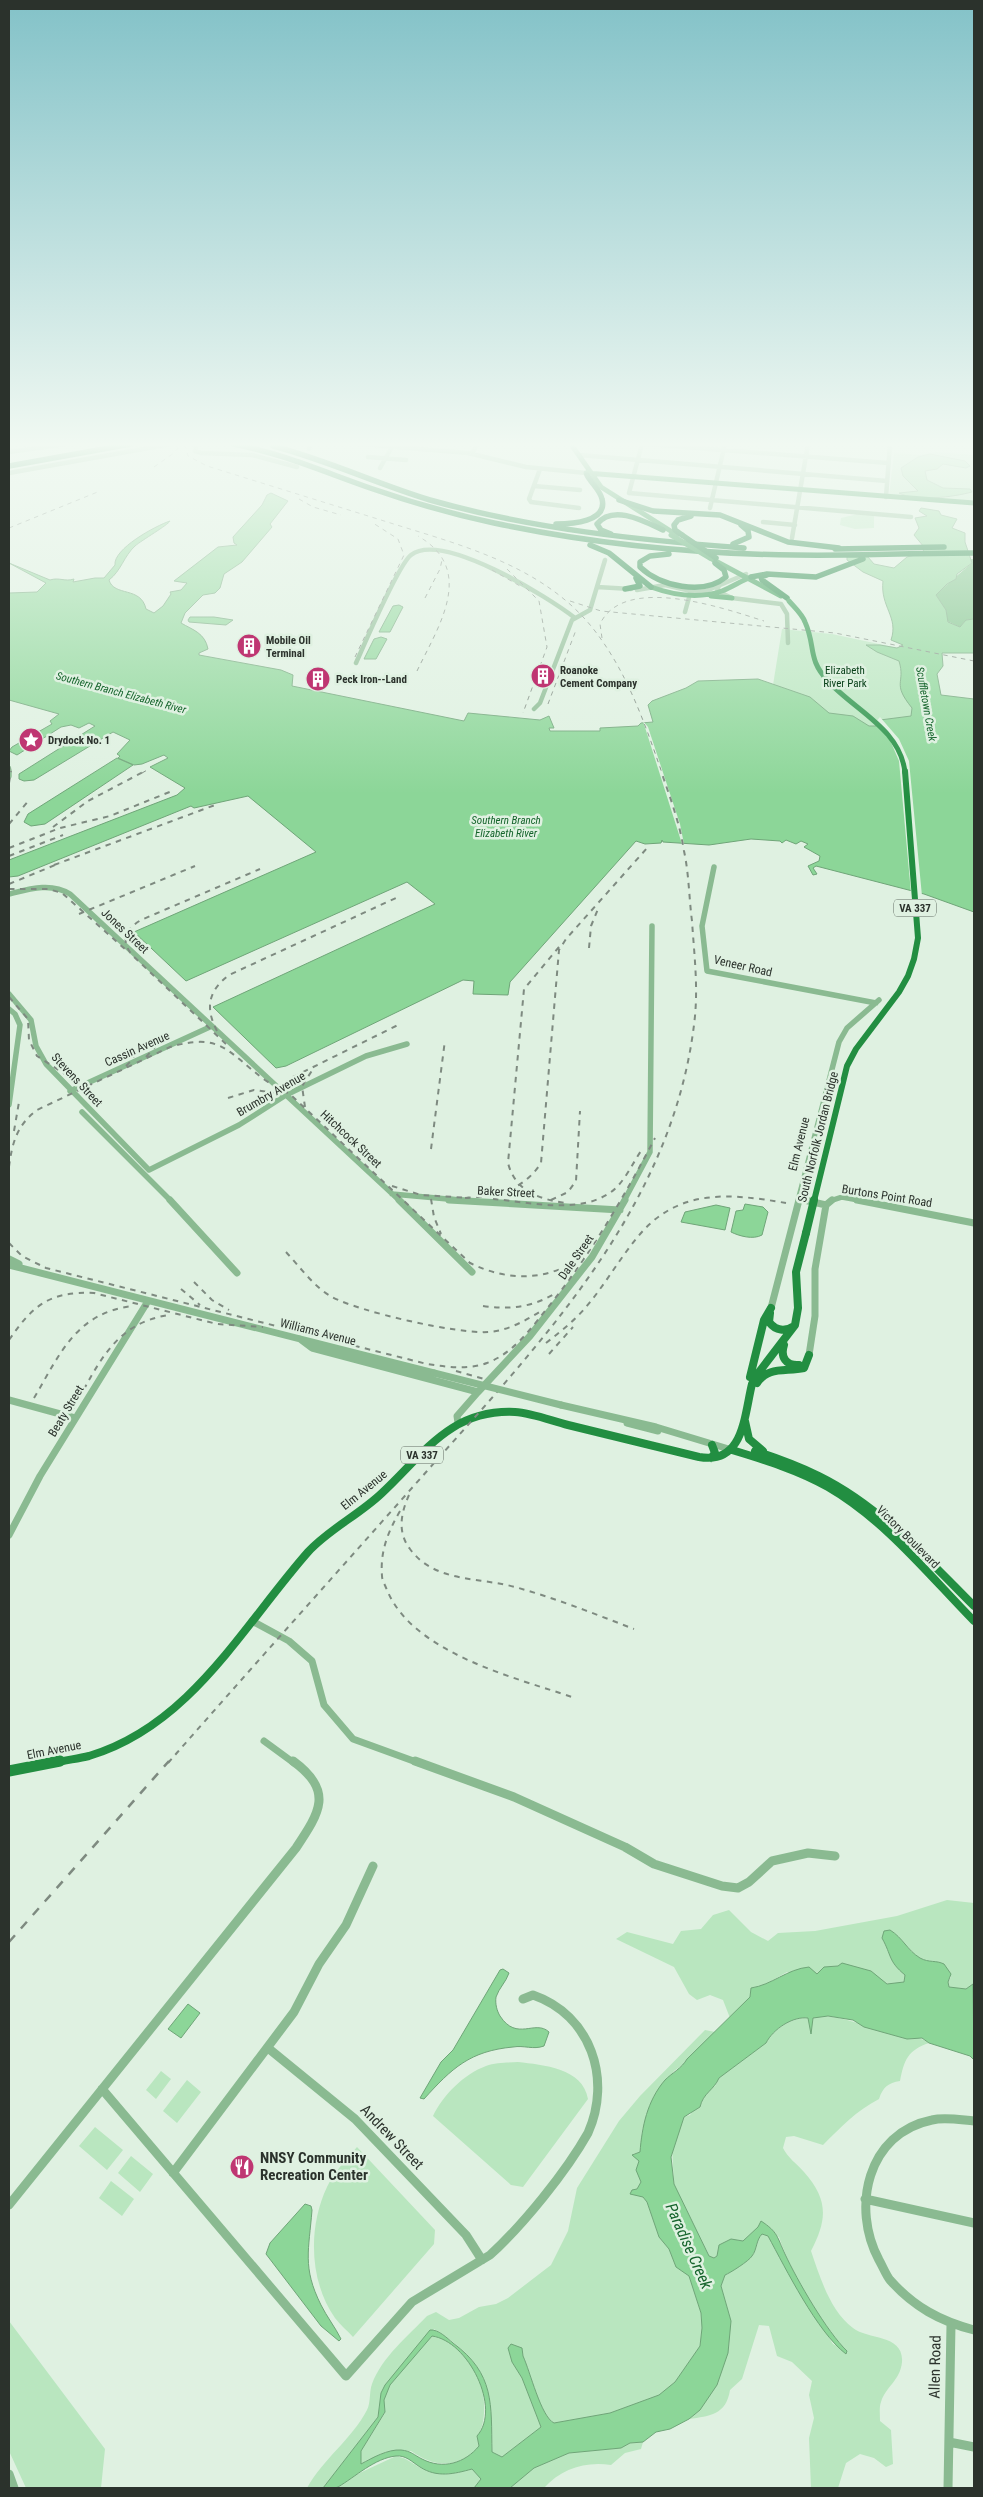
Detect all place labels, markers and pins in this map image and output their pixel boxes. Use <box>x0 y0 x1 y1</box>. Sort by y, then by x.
building icon: Mobile Oil Terminal <box>236 633 262 659</box>
place label: Mobile Oil Terminal <box>266 634 311 660</box>
building icon: Roanoke Cement Company <box>530 663 556 689</box>
place label: Roanoke Cement Company <box>560 664 637 690</box>
building icon: Peck Iron--Land <box>305 666 331 692</box>
place label: Peck Iron--Land <box>336 673 407 686</box>
place icon: Drydock No. 1 <box>18 727 44 753</box>
place label: Drydock No. 1 <box>48 734 110 747</box>
place label: NNSY Community Recreation Center <box>260 2149 368 2184</box>
restaurant icon: NNSY Community Recreation Center <box>229 2154 255 2180</box>

